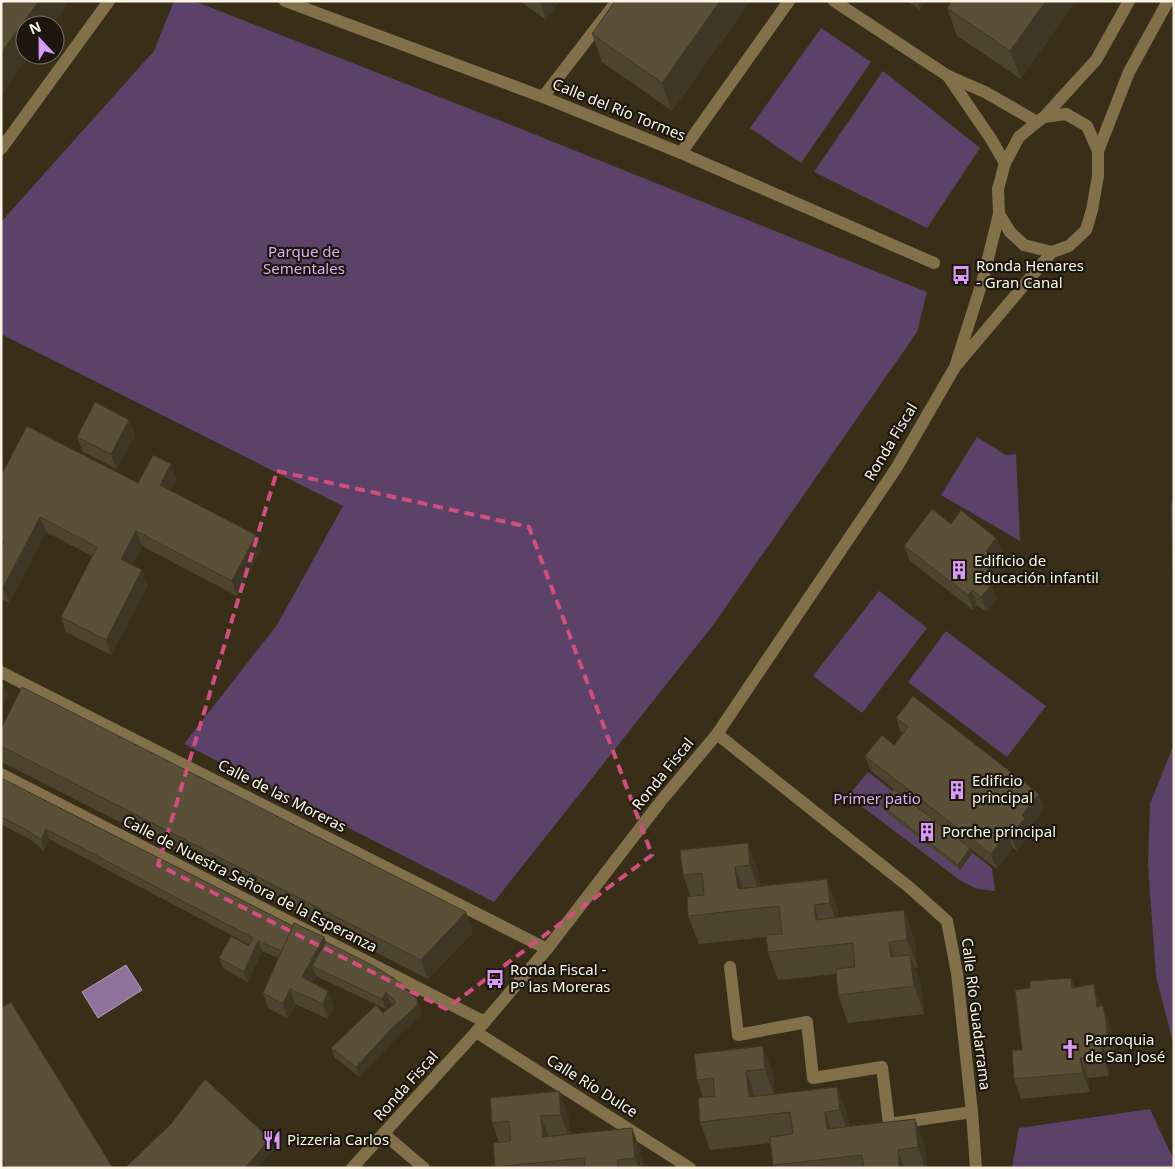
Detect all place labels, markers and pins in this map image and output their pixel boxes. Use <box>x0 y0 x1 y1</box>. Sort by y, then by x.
place label: Ronda Henares - Gran Canal <box>976 255 1084 292</box>
bus stop icon: Ronda Henares - Gran Canal <box>950 264 972 286</box>
place label: Edificio de Educación infantil <box>974 550 1099 587</box>
building icon: Edificio de Educación infantil <box>948 559 970 581</box>
place label: Edificio principal <box>972 770 1033 807</box>
building icon: Edificio principal <box>946 779 968 801</box>
building icon: Porche principal <box>916 821 938 843</box>
place label: Porche principal <box>942 821 1056 841</box>
place label: Ronda Fiscal - Pº las Moreras <box>510 959 611 996</box>
bus stop icon: Ronda Fiscal - Pº las Moreras <box>484 968 506 990</box>
place label: Parroquia de San José <box>1085 1029 1165 1066</box>
church icon: Parroquia de San José <box>1059 1038 1081 1060</box>
restaurant icon: Pizzeria Carlos <box>261 1129 283 1151</box>
place label: Pizzeria Carlos <box>287 1129 389 1149</box>

